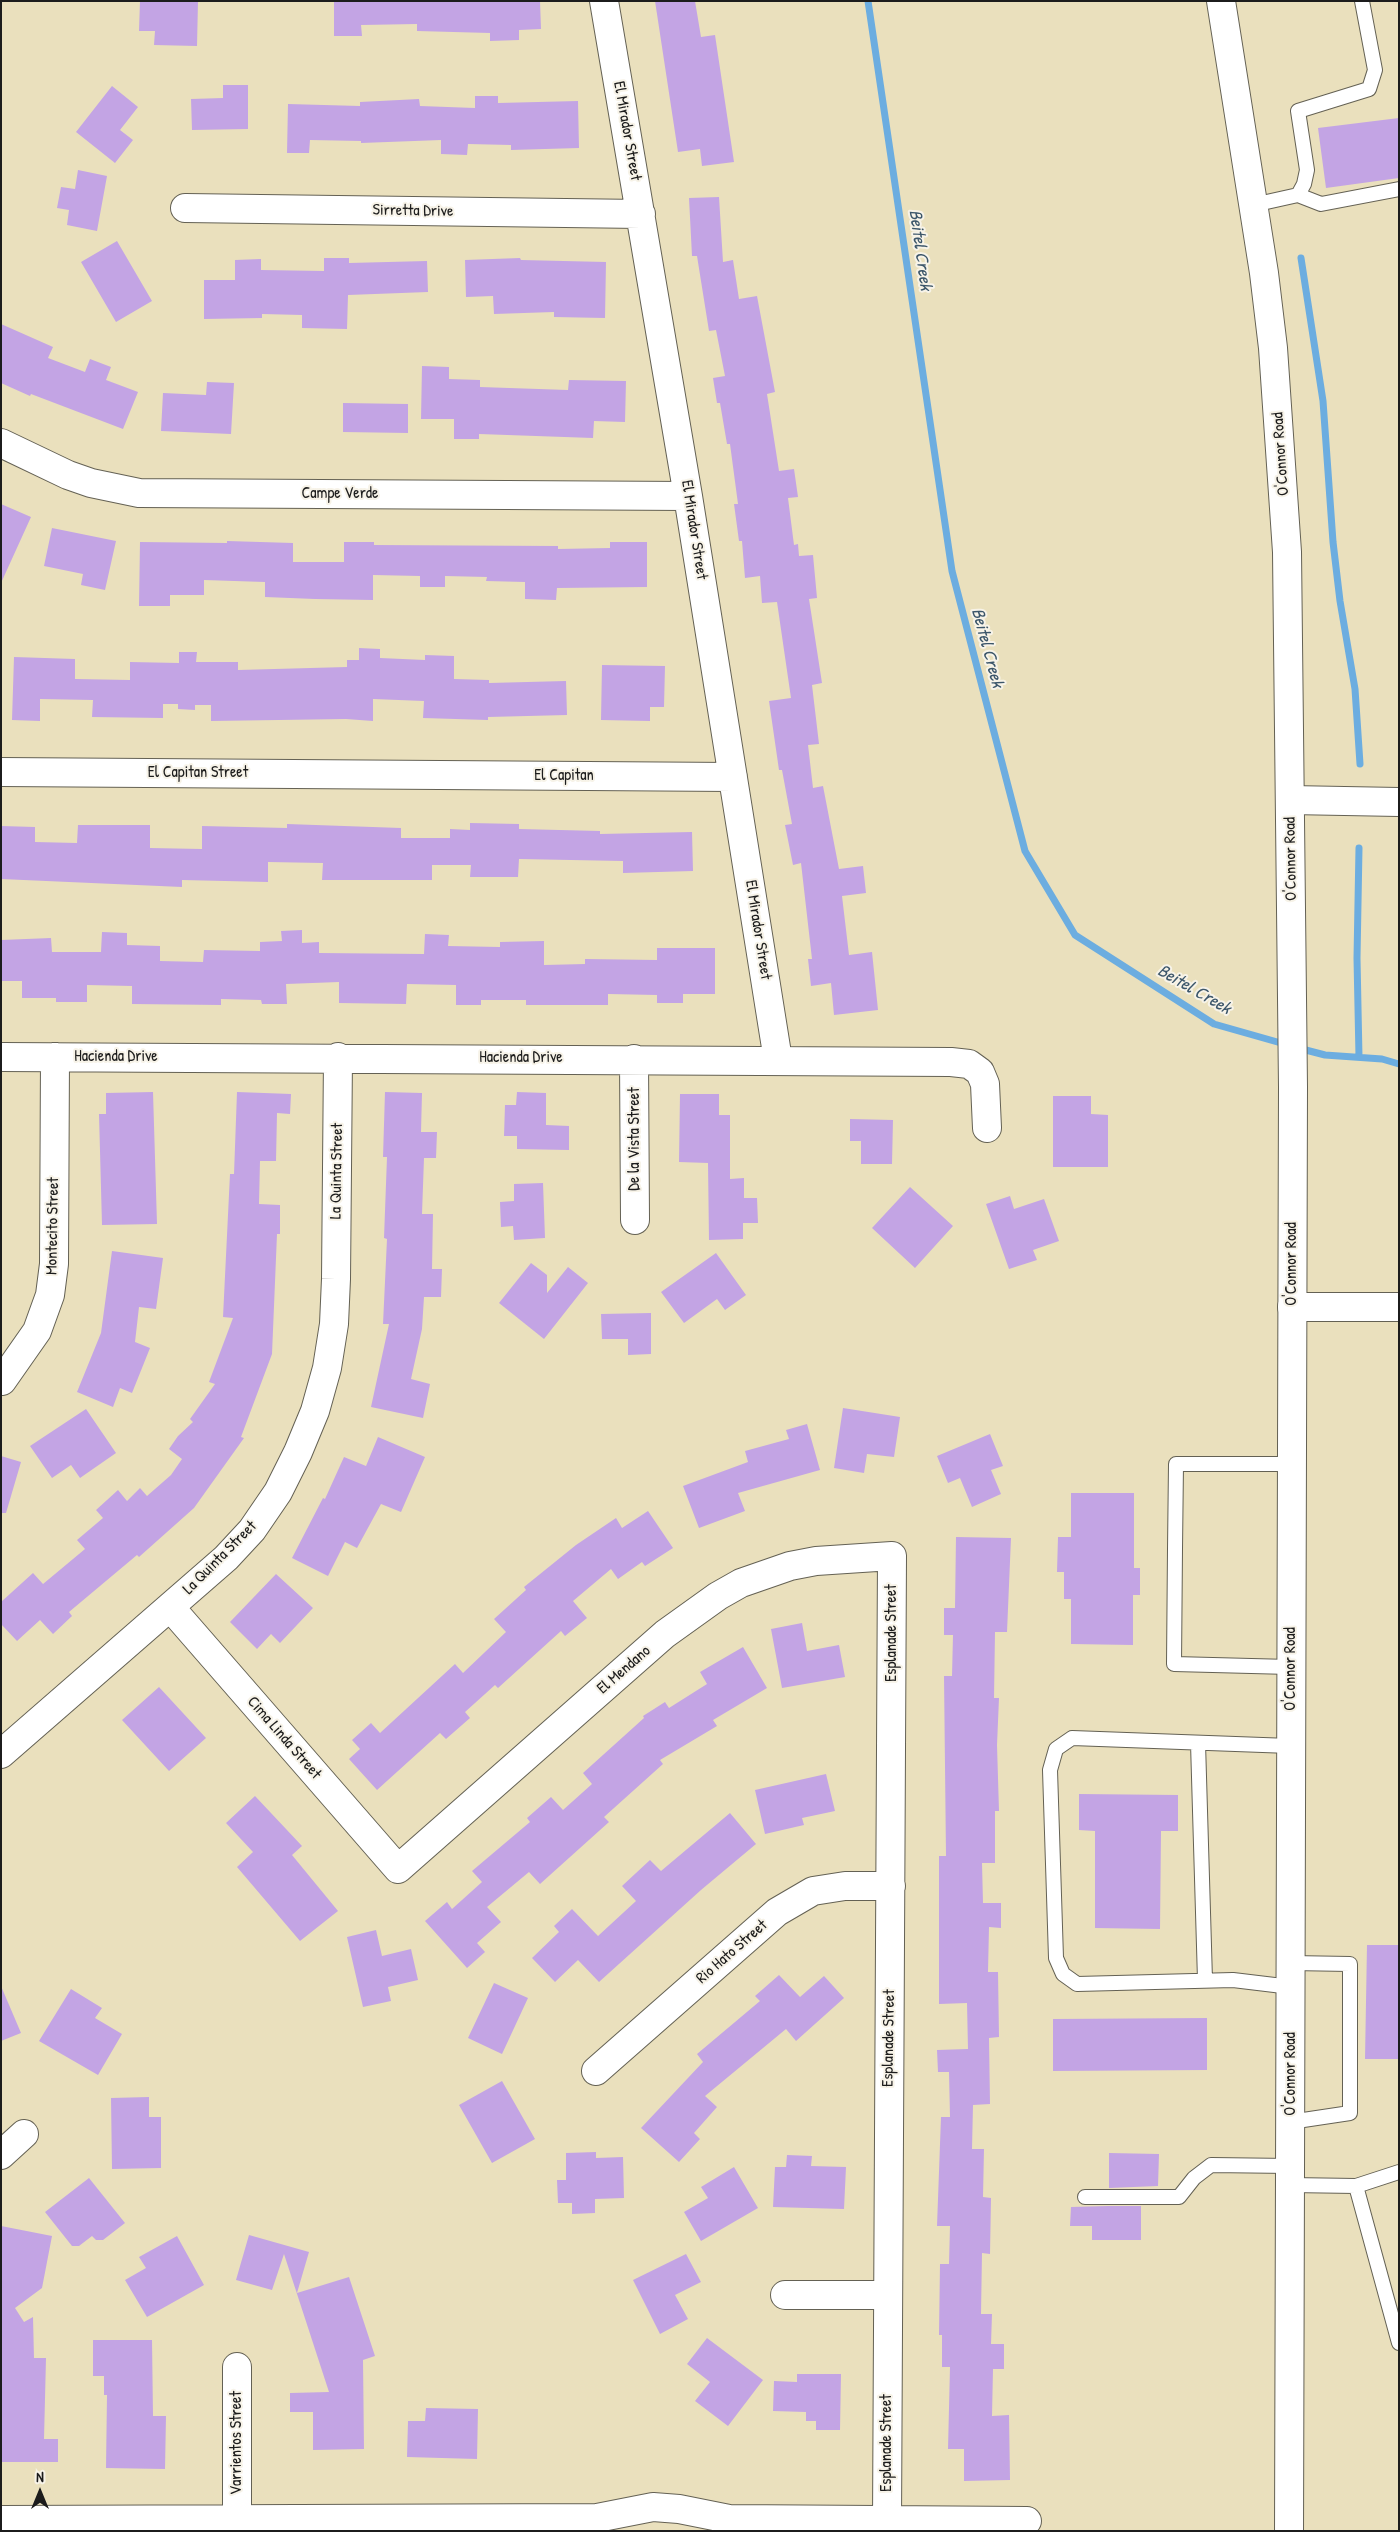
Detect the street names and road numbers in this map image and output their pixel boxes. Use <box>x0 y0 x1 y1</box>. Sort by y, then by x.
street label: El Mirador Street <box>609 80 645 182</box>
street label: Sirretta Drive <box>372 201 454 221</box>
street label: O'Connor Road <box>1269 412 1293 496</box>
street label: El Mirador Street <box>677 479 711 581</box>
street label: Campe Verde <box>302 484 378 504</box>
street label: El Capitan Street <box>148 763 248 783</box>
street label: El Capitan <box>534 766 594 786</box>
street label: O'Connor Road <box>1281 817 1301 901</box>
street label: El Mirador Street <box>741 879 775 981</box>
street label: Hacienda Drive <box>74 1047 158 1067</box>
street label: Hacienda Drive <box>479 1048 563 1068</box>
street label: De la Vista Street <box>625 1087 645 1191</box>
street label: La Quinta Street <box>327 1123 347 1219</box>
street label: Montecito Street <box>43 1177 63 1275</box>
street label: O'Connor Road <box>1282 1222 1302 1306</box>
street label: La Quinta Street <box>179 1517 261 1599</box>
street label: Esplanade Street <box>882 1584 902 1682</box>
street label: O'Connor Road <box>1281 1627 1301 1711</box>
street label: El Mendano <box>593 1642 655 1698</box>
street label: Cima Linda Street <box>243 1693 325 1783</box>
street label: Rio Hato Street <box>693 1916 771 1988</box>
street label: Esplanade Street <box>879 1989 899 2087</box>
street label: O'Connor Road <box>1281 2032 1301 2116</box>
street label: Varrientos Street <box>227 2391 247 2495</box>
street label: Esplanade Street <box>877 2394 897 2492</box>

